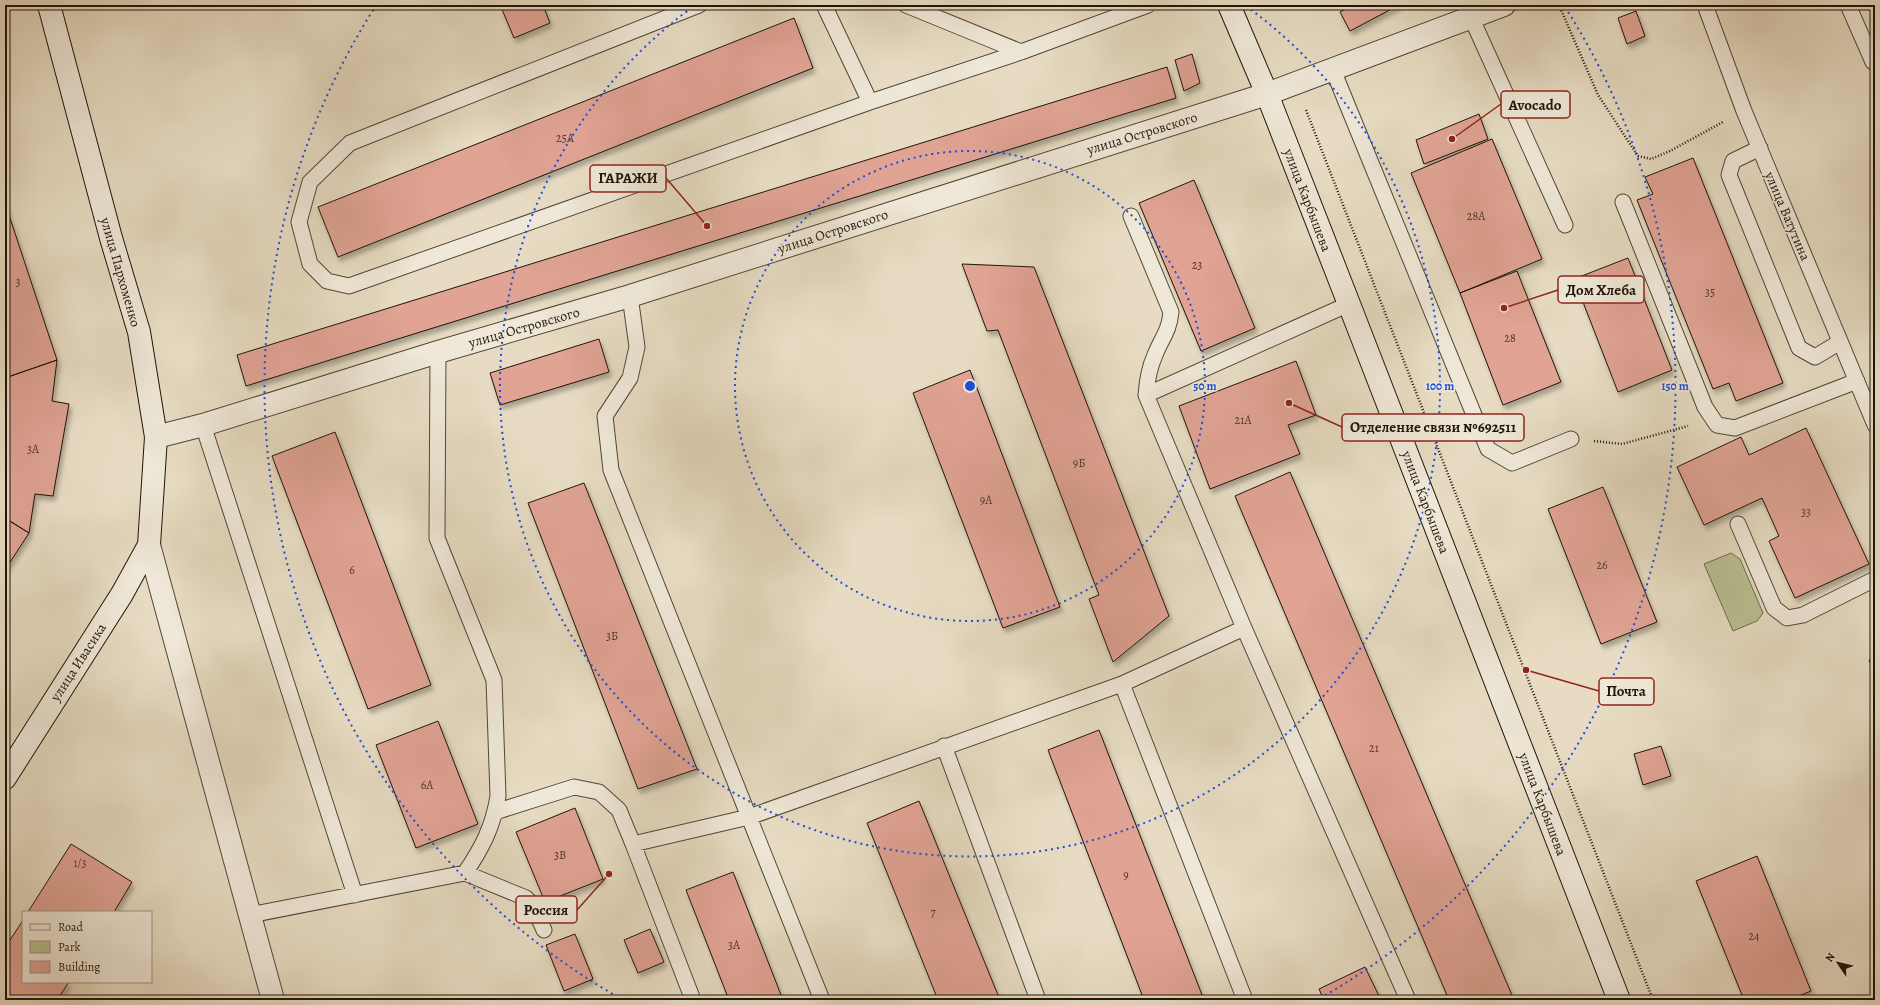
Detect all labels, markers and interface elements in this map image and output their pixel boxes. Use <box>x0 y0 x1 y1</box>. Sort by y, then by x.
callout: Avocado <box>1501 91 1570 118</box>
text: Avocado <box>1508 95 1562 115</box>
street label: улица Островского <box>1084 108 1200 160</box>
house number: 25А <box>556 130 575 146</box>
street label: улица Карбышева <box>1279 145 1336 255</box>
callout: ГАРАЖИ <box>590 165 666 192</box>
text: ГАРАЖИ <box>598 168 658 188</box>
street label: улица Ватутина <box>1760 168 1815 264</box>
street label: улица Островского <box>775 205 891 259</box>
house number: 28А <box>1467 208 1486 224</box>
street label: улица Пархоменко <box>95 214 145 329</box>
house number: 23 <box>1192 257 1202 273</box>
house number: 3 <box>16 274 21 290</box>
callout: Дом Хлеба <box>1558 276 1644 303</box>
text: Дом Хлеба <box>1566 280 1637 300</box>
house number: 35 <box>1705 284 1715 300</box>
street label: улица Островского <box>465 303 582 353</box>
house number: 28 <box>1504 330 1516 346</box>
text: 50 m <box>1193 378 1217 394</box>
text: 100 m <box>1426 378 1454 394</box>
text: 150 m <box>1661 378 1689 394</box>
centre of rings <box>963 379 977 393</box>
house number: 21А <box>1235 412 1252 428</box>
callout: Отделение связи №692511 <box>1342 414 1524 441</box>
text: Отделение связи №692511 <box>1350 417 1517 437</box>
house number: 3А <box>27 441 40 457</box>
street label: улица Карбышева <box>1397 447 1454 557</box>
house number: 9Б <box>1073 455 1085 471</box>
house number: 9А <box>980 492 993 508</box>
house number: 33 <box>1801 504 1811 520</box>
house number: 26 <box>1596 557 1608 573</box>
house number: 6 <box>349 562 355 578</box>
street label: улица Ивасика <box>45 619 111 706</box>
house number: 3Б <box>606 628 618 644</box>
callout: Почта <box>1599 678 1654 705</box>
text: Почта <box>1606 681 1647 701</box>
house number: 21 <box>1369 740 1379 756</box>
street label: улица Карбышева <box>1514 749 1571 859</box>
house number: 6А <box>421 777 434 793</box>
house number: 3В <box>554 847 566 863</box>
house number: 1/3 <box>73 855 87 871</box>
house number: 9 <box>1123 867 1129 883</box>
callout: Россия <box>516 896 577 923</box>
text: Россия <box>524 900 569 920</box>
house number: 7 <box>930 904 936 920</box>
legend <box>22 911 152 983</box>
text: Road <box>58 919 84 935</box>
house number: 24 <box>1748 928 1760 944</box>
house number: 3А <box>728 937 741 953</box>
text: Park <box>58 939 81 955</box>
north arrow <box>1818 943 1858 983</box>
text: N <box>1822 950 1839 965</box>
text: Building <box>58 959 100 975</box>

